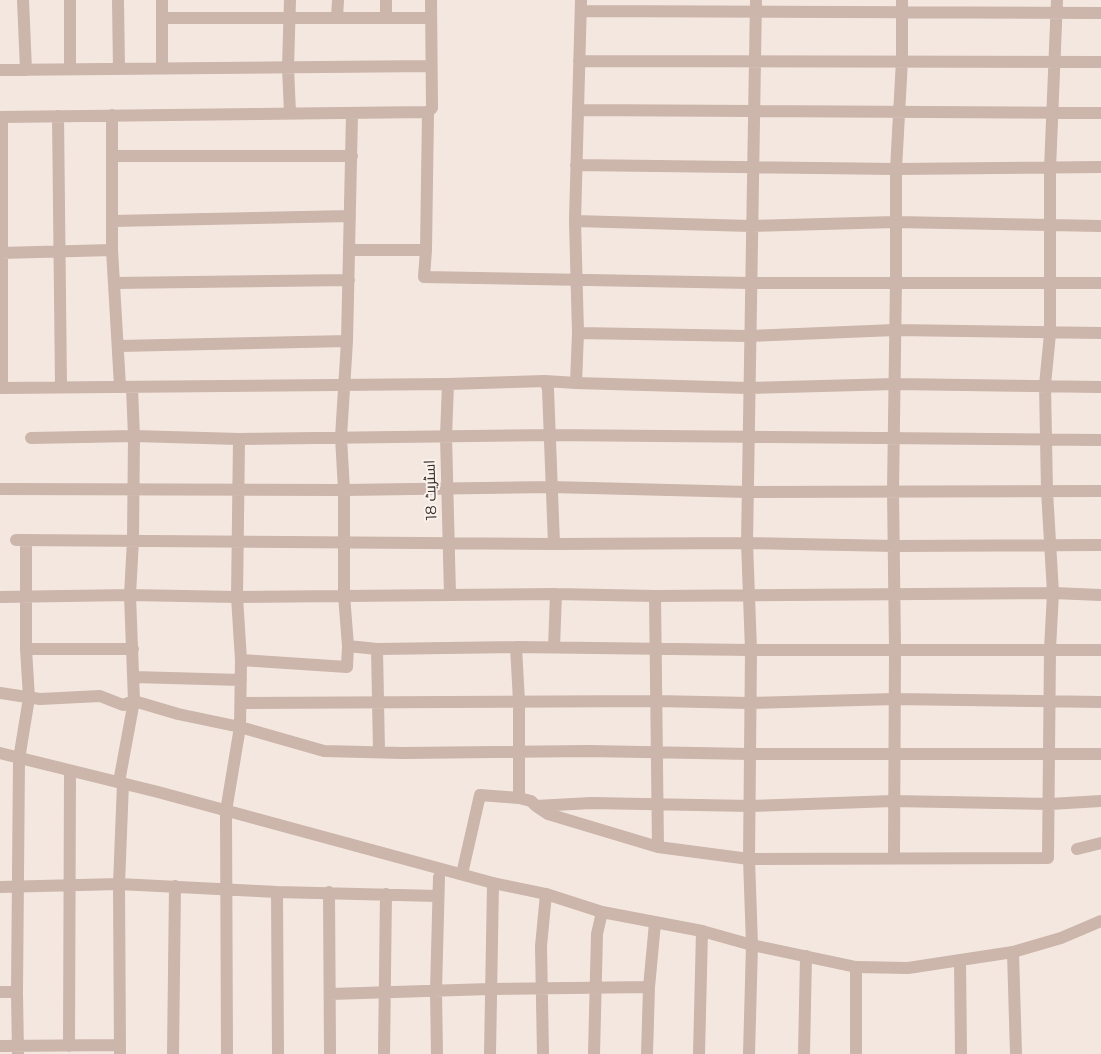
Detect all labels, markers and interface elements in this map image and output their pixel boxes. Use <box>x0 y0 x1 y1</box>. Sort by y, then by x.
street label: اسٹریٹ 18 <box>421 459 441 521</box>

